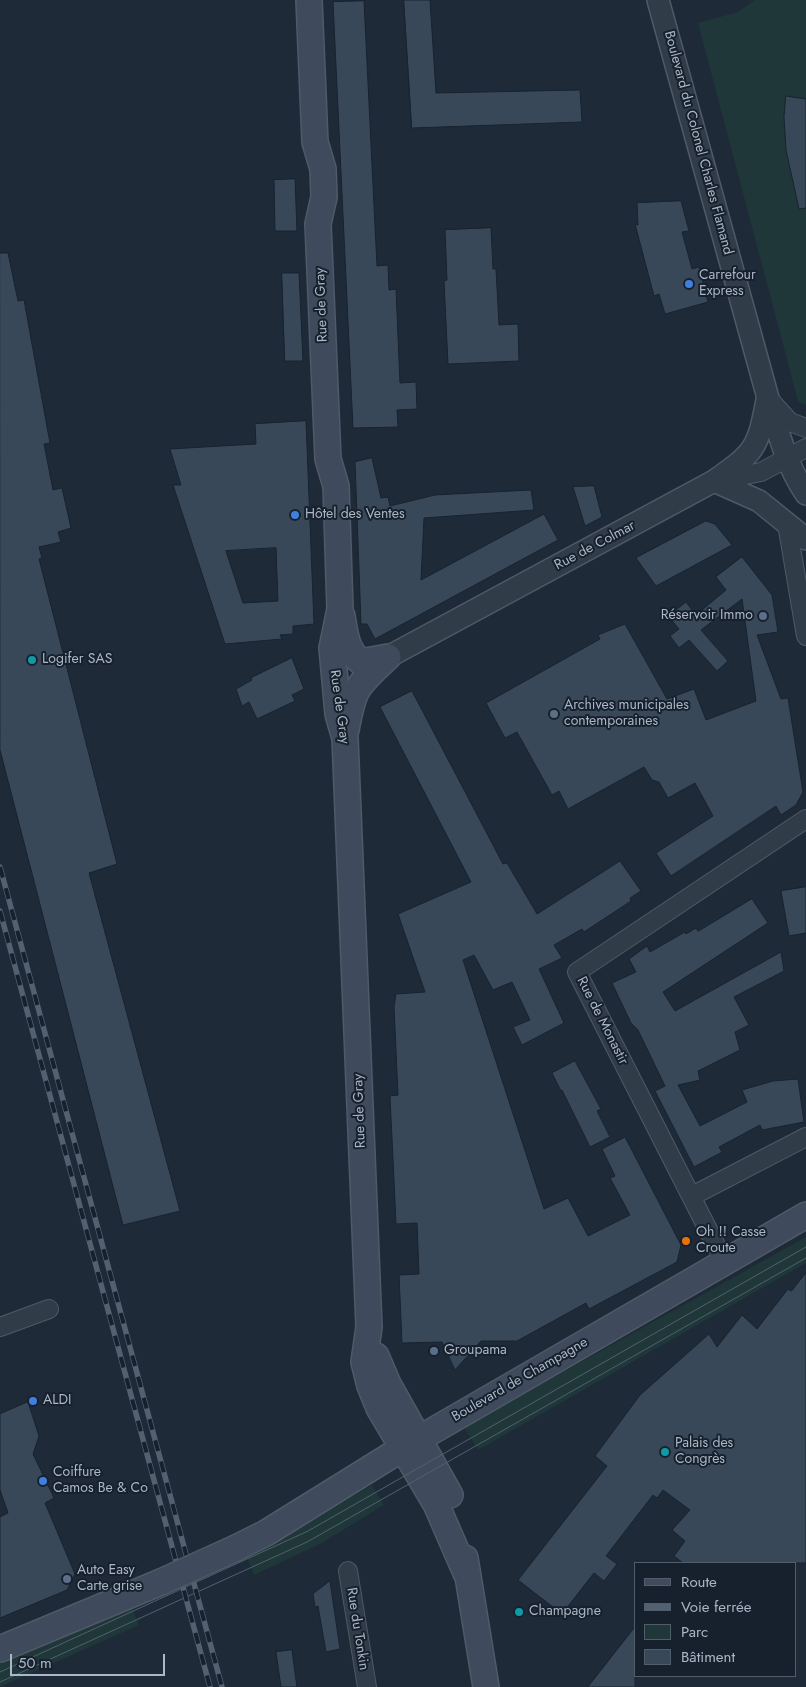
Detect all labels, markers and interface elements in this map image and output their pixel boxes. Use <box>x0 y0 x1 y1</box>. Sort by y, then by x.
street label: Boulevard du Colonel Charles Flamand <box>660 29 736 257</box>
street label: Rue de Gray <box>312 267 332 343</box>
place label: Carrefour Express <box>699 268 756 300</box>
marker: Carrefour Express <box>683 278 695 290</box>
place label: Hôtel des Ventes <box>305 507 405 523</box>
marker: Hôtel des Ventes <box>289 509 301 521</box>
street label: Rue de Colmar <box>552 518 638 574</box>
place label: Réservoir Immo <box>661 608 753 624</box>
marker: Réservoir Immo <box>757 610 769 622</box>
place label: Logifer SAS <box>42 652 112 668</box>
marker: Logifer SAS <box>26 654 38 666</box>
street label: Rue de Gray <box>325 669 353 745</box>
place label: Archives municipales contemporaines <box>564 698 689 730</box>
marker: Archives municipales contemporaines <box>548 708 560 720</box>
street label: Rue de Monastir <box>573 974 631 1068</box>
street label: Rue de Gray <box>350 1073 370 1149</box>
place label: Oh !! Casse Croute <box>696 1225 766 1258</box>
marker: Oh !! Casse Croute <box>680 1235 692 1247</box>
street label: Boulevard de Champagne <box>449 1334 591 1426</box>
place label: Groupama <box>444 1343 507 1359</box>
marker: Groupama <box>428 1345 440 1357</box>
place label: ALDI <box>43 1393 71 1409</box>
marker: ALDI <box>27 1395 39 1407</box>
place label: Palais des Congrès <box>675 1436 733 1468</box>
marker: Palais des Congrès <box>659 1446 671 1458</box>
place label: Coiffure Camos Be & Co <box>53 1465 148 1498</box>
marker: Coiffure Camos Be & Co <box>37 1475 49 1487</box>
legend <box>634 1562 796 1677</box>
place label: Auto Easy Carte grise <box>77 1563 142 1595</box>
text: Route <box>681 1571 717 1593</box>
marker: Auto Easy Carte grise <box>61 1573 73 1585</box>
street label: Rue du Tonkin <box>342 1587 372 1671</box>
text: Voie ferrée <box>681 1596 752 1618</box>
place label: Champagne <box>529 1604 601 1620</box>
marker: Champagne <box>513 1606 525 1618</box>
text: Parc <box>681 1621 708 1643</box>
scale bar <box>12 1644 168 1676</box>
text: Bâtiment <box>681 1646 735 1668</box>
text: 50 m <box>18 1652 52 1674</box>

